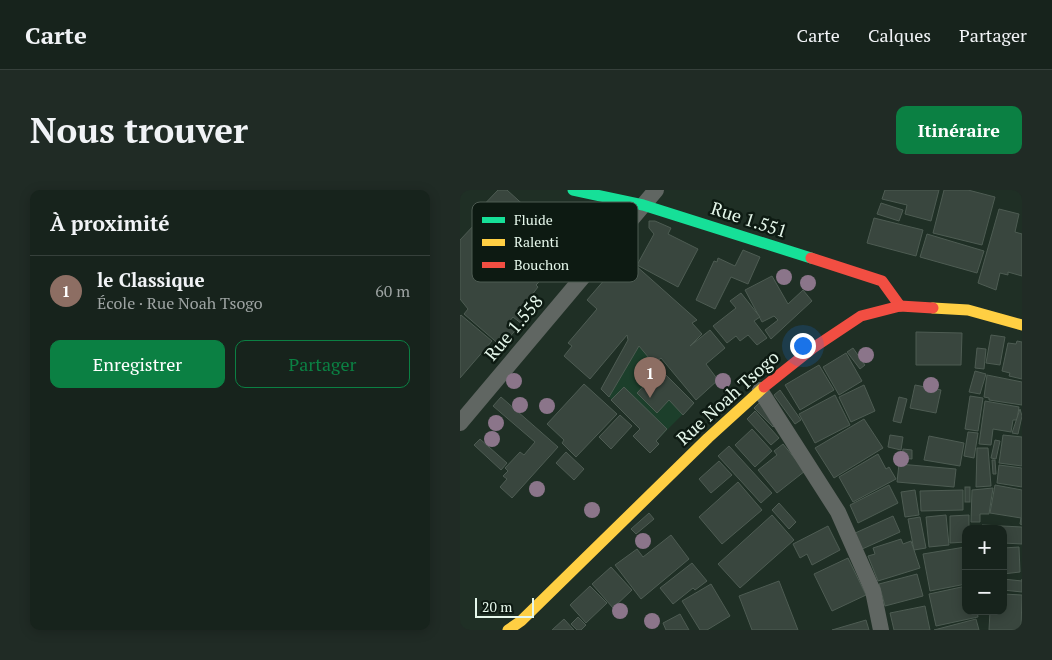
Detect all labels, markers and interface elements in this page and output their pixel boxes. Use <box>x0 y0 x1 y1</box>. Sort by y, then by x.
text: Carte <box>25 19 87 51</box>
text: Carte <box>797 23 840 47</box>
text: Calques <box>868 23 931 47</box>
text: Partager <box>959 23 1027 47</box>
button: Itinéraire <box>896 106 1022 154</box>
text: Nous trouver <box>30 107 248 153</box>
street label: Rue 1.551 <box>708 195 790 243</box>
legend <box>472 202 638 282</box>
text: À proximité <box>50 209 170 237</box>
text: Fluide <box>514 210 553 229</box>
text: Ralenti <box>514 232 559 251</box>
text: Bouchon <box>514 255 570 274</box>
text: le Classique <box>97 267 205 292</box>
text: 1 <box>61 280 71 302</box>
text: 60 m <box>375 280 410 302</box>
street label: Rue 1.558 <box>479 290 548 365</box>
text: École · Rue Noah Tsogo <box>97 292 263 314</box>
your location <box>790 333 816 359</box>
button: Enregistrer <box>50 340 225 388</box>
button: Partager <box>235 340 410 388</box>
street label: Rue Noah Tsogo <box>671 345 784 450</box>
pin: 1 <box>634 357 666 398</box>
map controls <box>962 525 1007 615</box>
button: + <box>962 525 1007 570</box>
button: − <box>962 570 1007 615</box>
scale bar <box>475 595 534 618</box>
text: 20 m <box>482 597 512 616</box>

